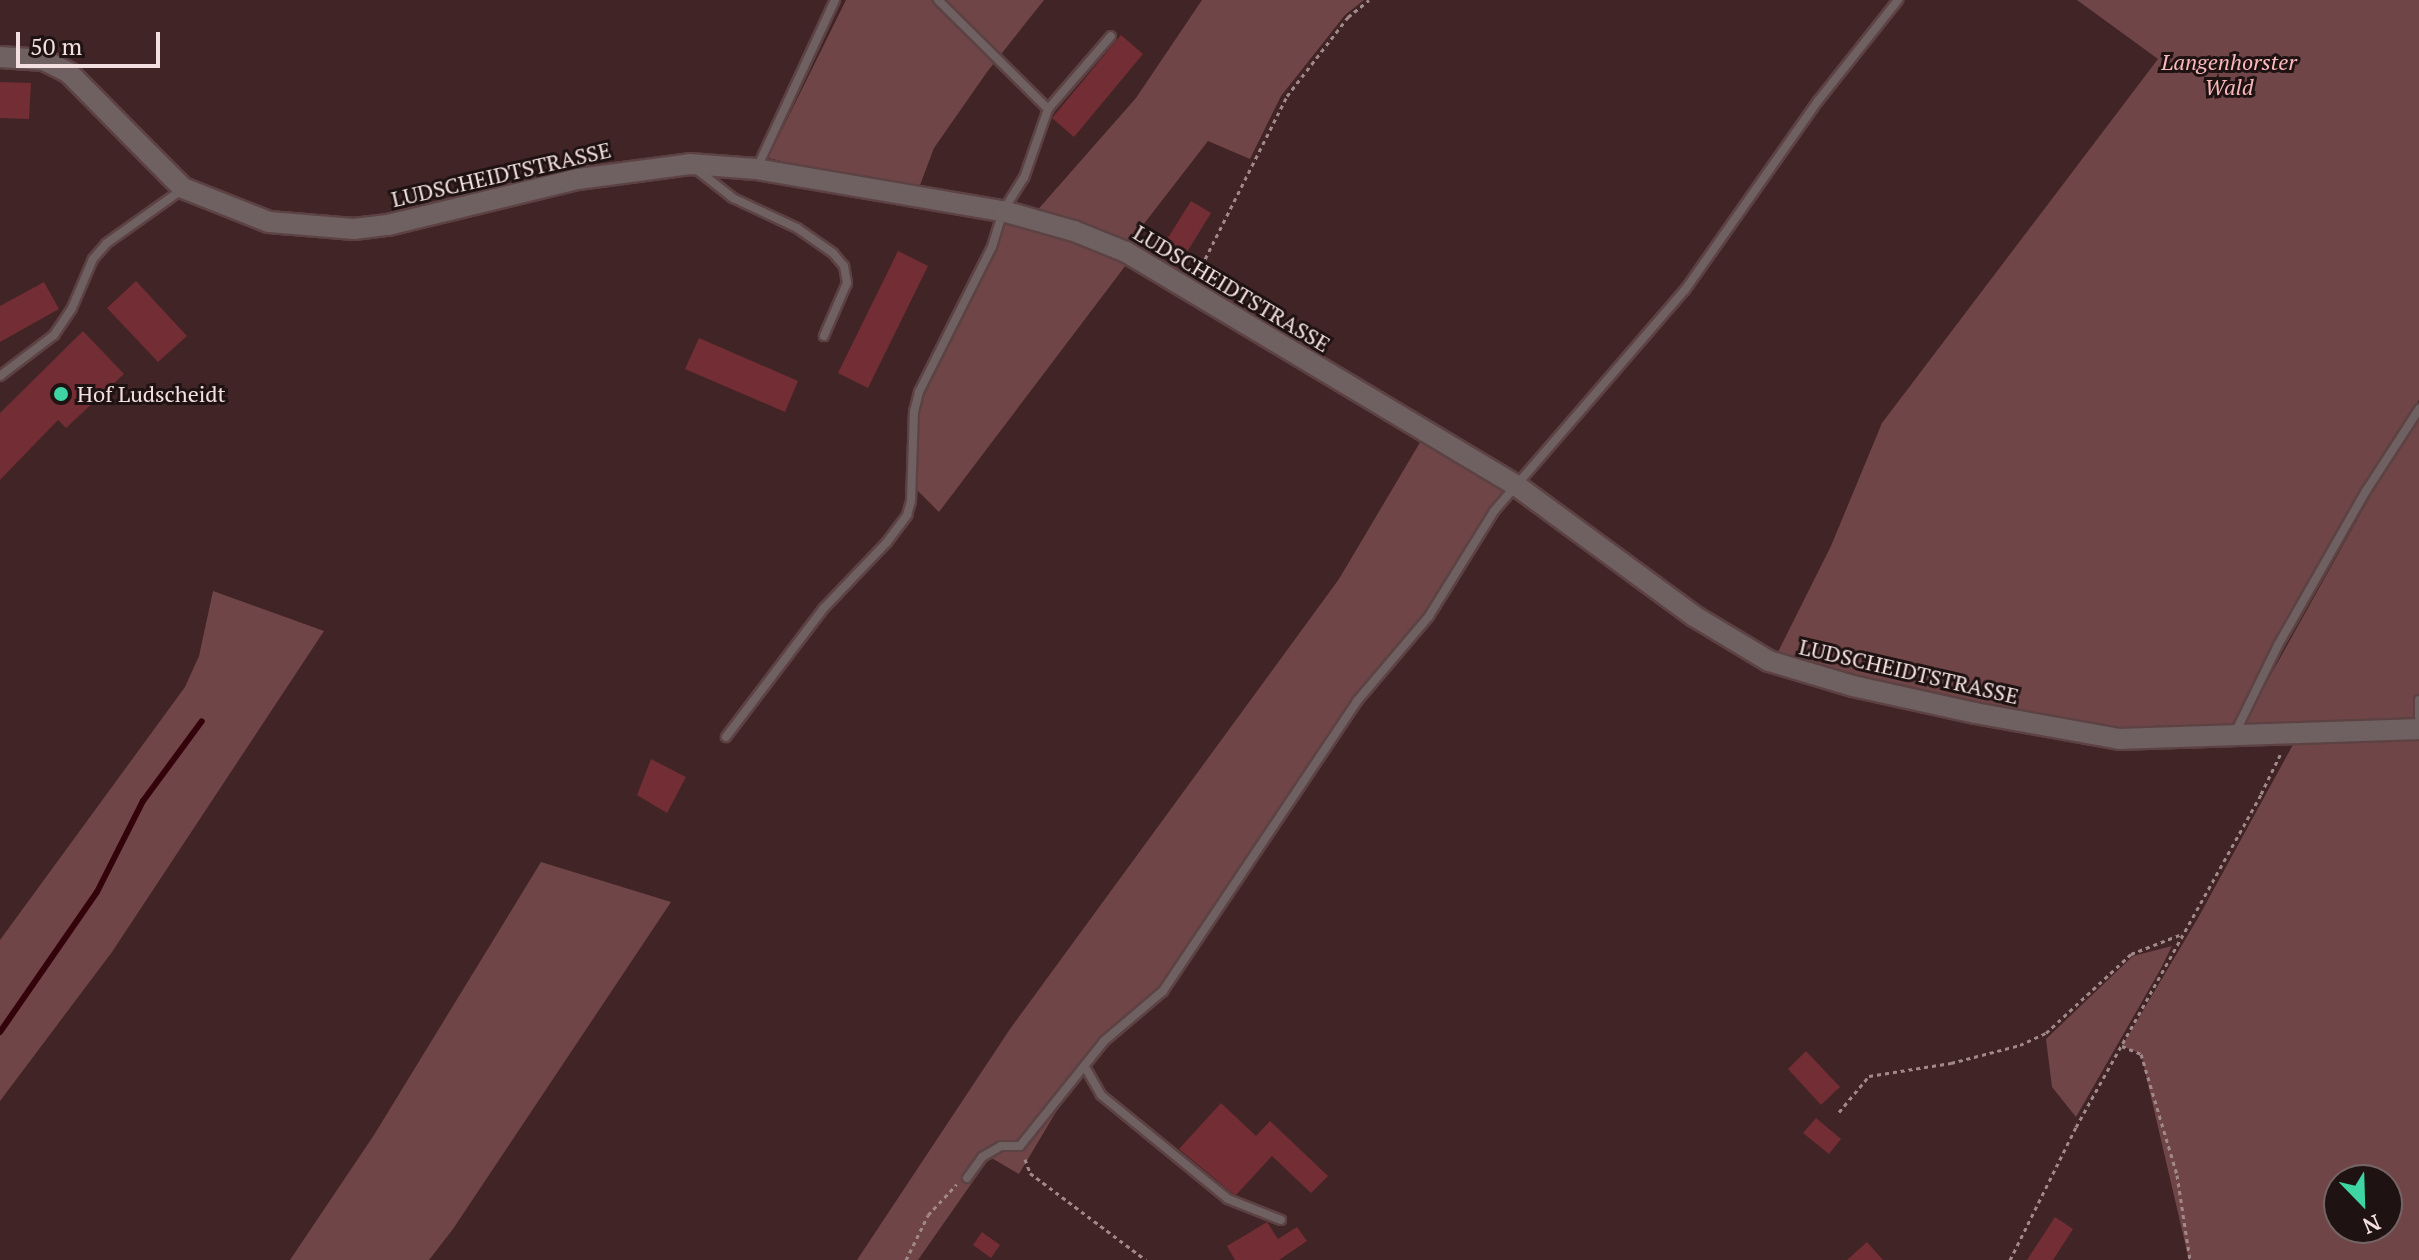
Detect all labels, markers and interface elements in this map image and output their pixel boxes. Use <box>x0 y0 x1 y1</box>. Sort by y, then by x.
scale bar <box>20 16 164 66</box>
text: 50 m <box>30 30 82 62</box>
park label: Langenhorster Wald <box>2161 48 2297 100</box>
street label: LUDSCHEIDTSTRASSE <box>389 136 613 212</box>
street label: LUDSCHEIDTSTRASSE <box>1129 219 1335 357</box>
place label: Hof Ludscheidt <box>77 381 226 407</box>
marker: Hof Ludscheidt <box>52 385 70 403</box>
street label: LUDSCHEIDTSTRASSE <box>1797 633 2021 709</box>
north arrow <box>2323 1164 2403 1244</box>
text: N <box>2358 1208 2385 1241</box>

